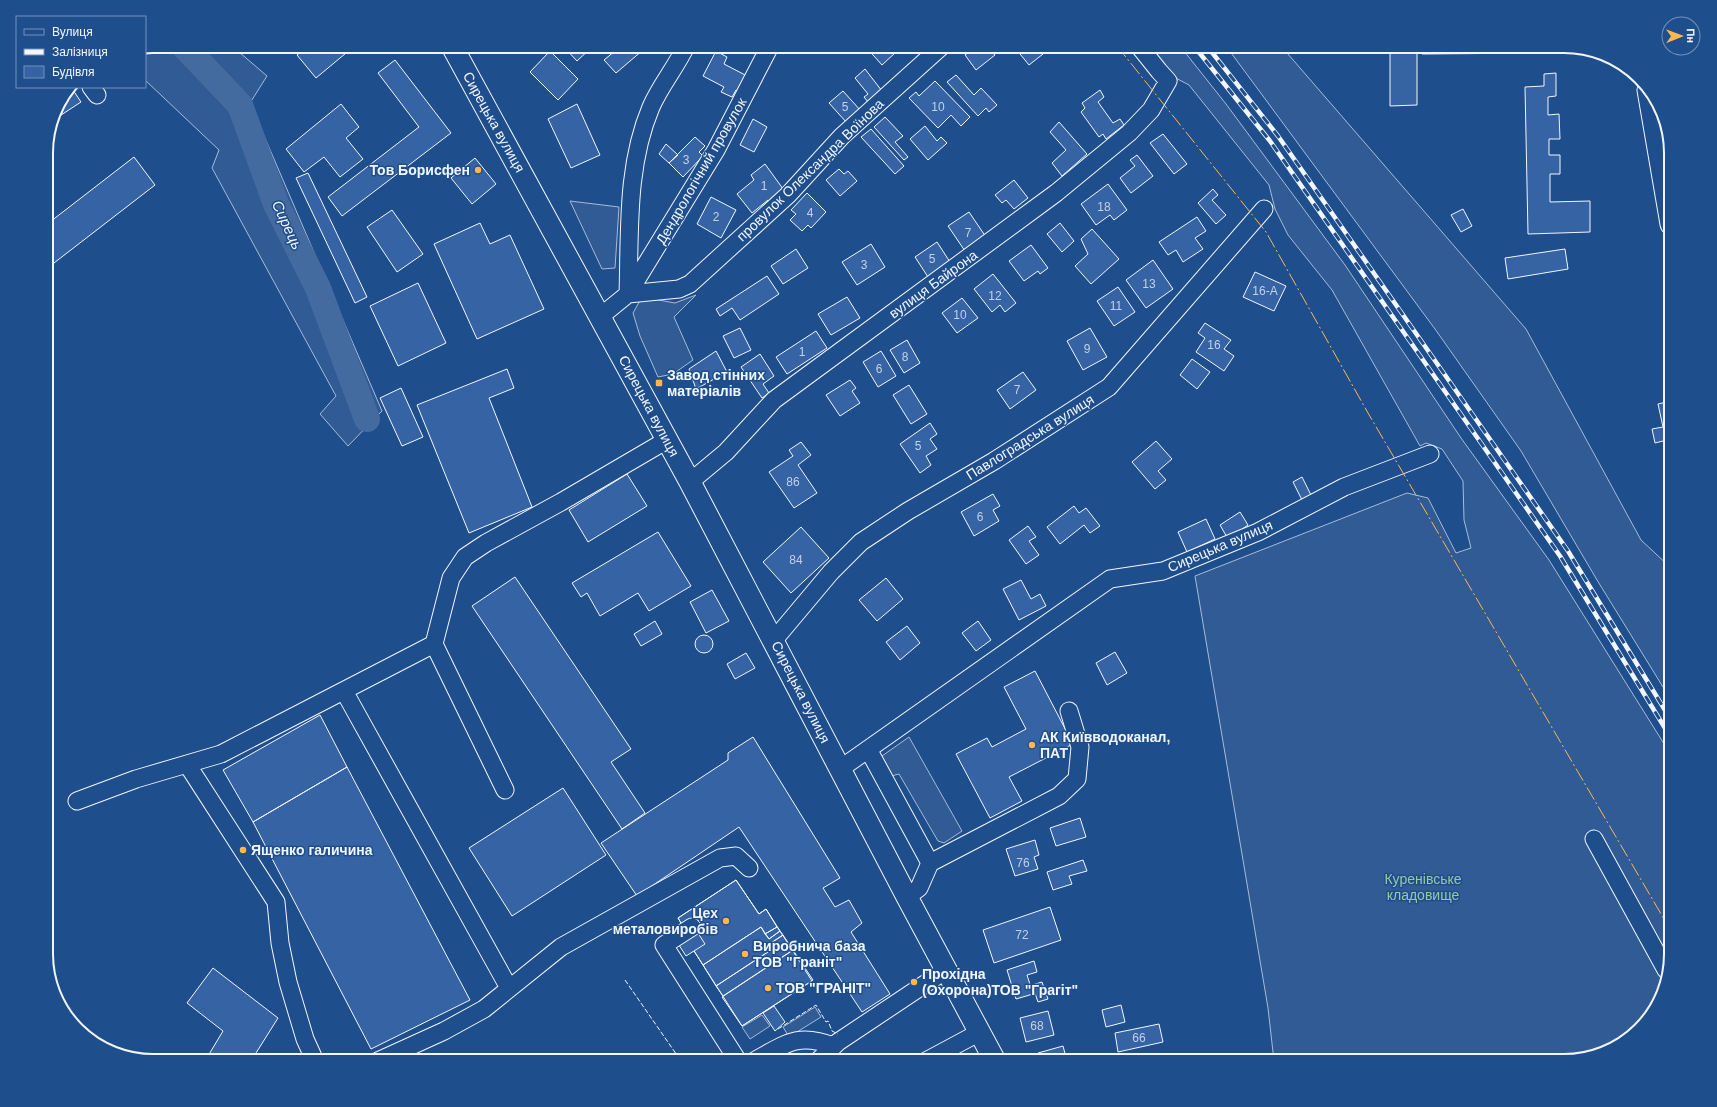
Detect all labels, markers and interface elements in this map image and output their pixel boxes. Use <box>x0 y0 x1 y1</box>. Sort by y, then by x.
legend <box>16 16 146 88</box>
north arrow <box>1661 16 1701 56</box>
text: Вулиця <box>52 25 93 39</box>
text: Пн <box>1685 28 1697 43</box>
text: Залізниця <box>52 45 108 59</box>
text: Будівля <box>52 65 94 79</box>
street label: Сирецька вулиця <box>460 69 528 175</box>
street label: Дендрологічний провулок <box>652 94 750 247</box>
street label: провулок Олександра Воїнова <box>733 95 887 244</box>
house number: 5 <box>842 100 849 114</box>
house number: 10 <box>931 100 945 114</box>
house number: 3 <box>683 153 690 167</box>
place label: Тов Борисфен <box>369 162 470 178</box>
marker: Тов Борисфен <box>473 165 483 175</box>
house number: 1 <box>761 179 768 193</box>
water label: Сирець <box>269 197 306 252</box>
house number: 18 <box>1097 200 1111 214</box>
house number: 4 <box>807 206 814 220</box>
house number: 2 <box>713 210 720 224</box>
house number: 7 <box>965 226 972 240</box>
street label: вулиця Байрона <box>886 246 980 321</box>
house number: 5 <box>929 252 936 266</box>
house number: 3 <box>861 258 868 272</box>
house number: 13 <box>1142 277 1156 291</box>
house number: 16-А <box>1252 284 1278 298</box>
house number: 12 <box>988 289 1002 303</box>
house number: 11 <box>1110 299 1123 313</box>
house number: 10 <box>953 308 967 322</box>
house number: 16 <box>1207 338 1221 352</box>
house number: 9 <box>1084 342 1091 356</box>
house number: 1 <box>799 345 806 359</box>
house number: 8 <box>902 350 909 364</box>
street label: Сирецька вулиця <box>616 353 682 459</box>
house number: 6 <box>876 362 883 376</box>
place label: Завод стінних матеріалів <box>667 367 765 399</box>
marker: Завод стінних матеріалів <box>654 378 664 388</box>
house number: 7 <box>1014 383 1021 397</box>
street label: Павлоградська вулиця <box>963 391 1097 483</box>
house number: 5 <box>915 439 922 453</box>
house number: 86 <box>786 475 800 489</box>
house number: 6 <box>977 510 984 524</box>
street label: Сирецька вулиця <box>1165 517 1275 575</box>
house number: 84 <box>789 553 803 567</box>
street label: Сирецька вулиця <box>768 638 834 746</box>
place label: АК Київводоканал, ПАТ <box>1040 729 1170 761</box>
marker: АК Київводоканал, ПАТ <box>1027 740 1037 750</box>
place label: Ященко галичина <box>251 842 373 858</box>
marker: Ященко галичина <box>238 845 248 855</box>
house number: 76 <box>1016 856 1030 870</box>
park label: Куренівське кладовище <box>1384 871 1462 903</box>
place label: Цех металовиробів <box>613 905 718 937</box>
marker: Цех металовиробів <box>721 916 731 926</box>
house number: 72 <box>1015 928 1029 942</box>
place label: Виробнича база ТОВ "Граніт" <box>753 938 866 970</box>
marker: Виробнича база ТОВ "Граніт" <box>740 949 750 959</box>
place label: Прохідна (Охорона)ТОВ "Грагіт" <box>922 966 1078 998</box>
marker: Прохідна (Охорона)ТОВ "Грагіт" <box>909 977 919 987</box>
place label: ТОВ "ГРАНІТ" <box>776 980 871 996</box>
marker: ТОВ "ГРАНІТ" <box>763 983 773 993</box>
house number: 68 <box>1030 1019 1044 1033</box>
house number: 66 <box>1132 1031 1146 1045</box>

